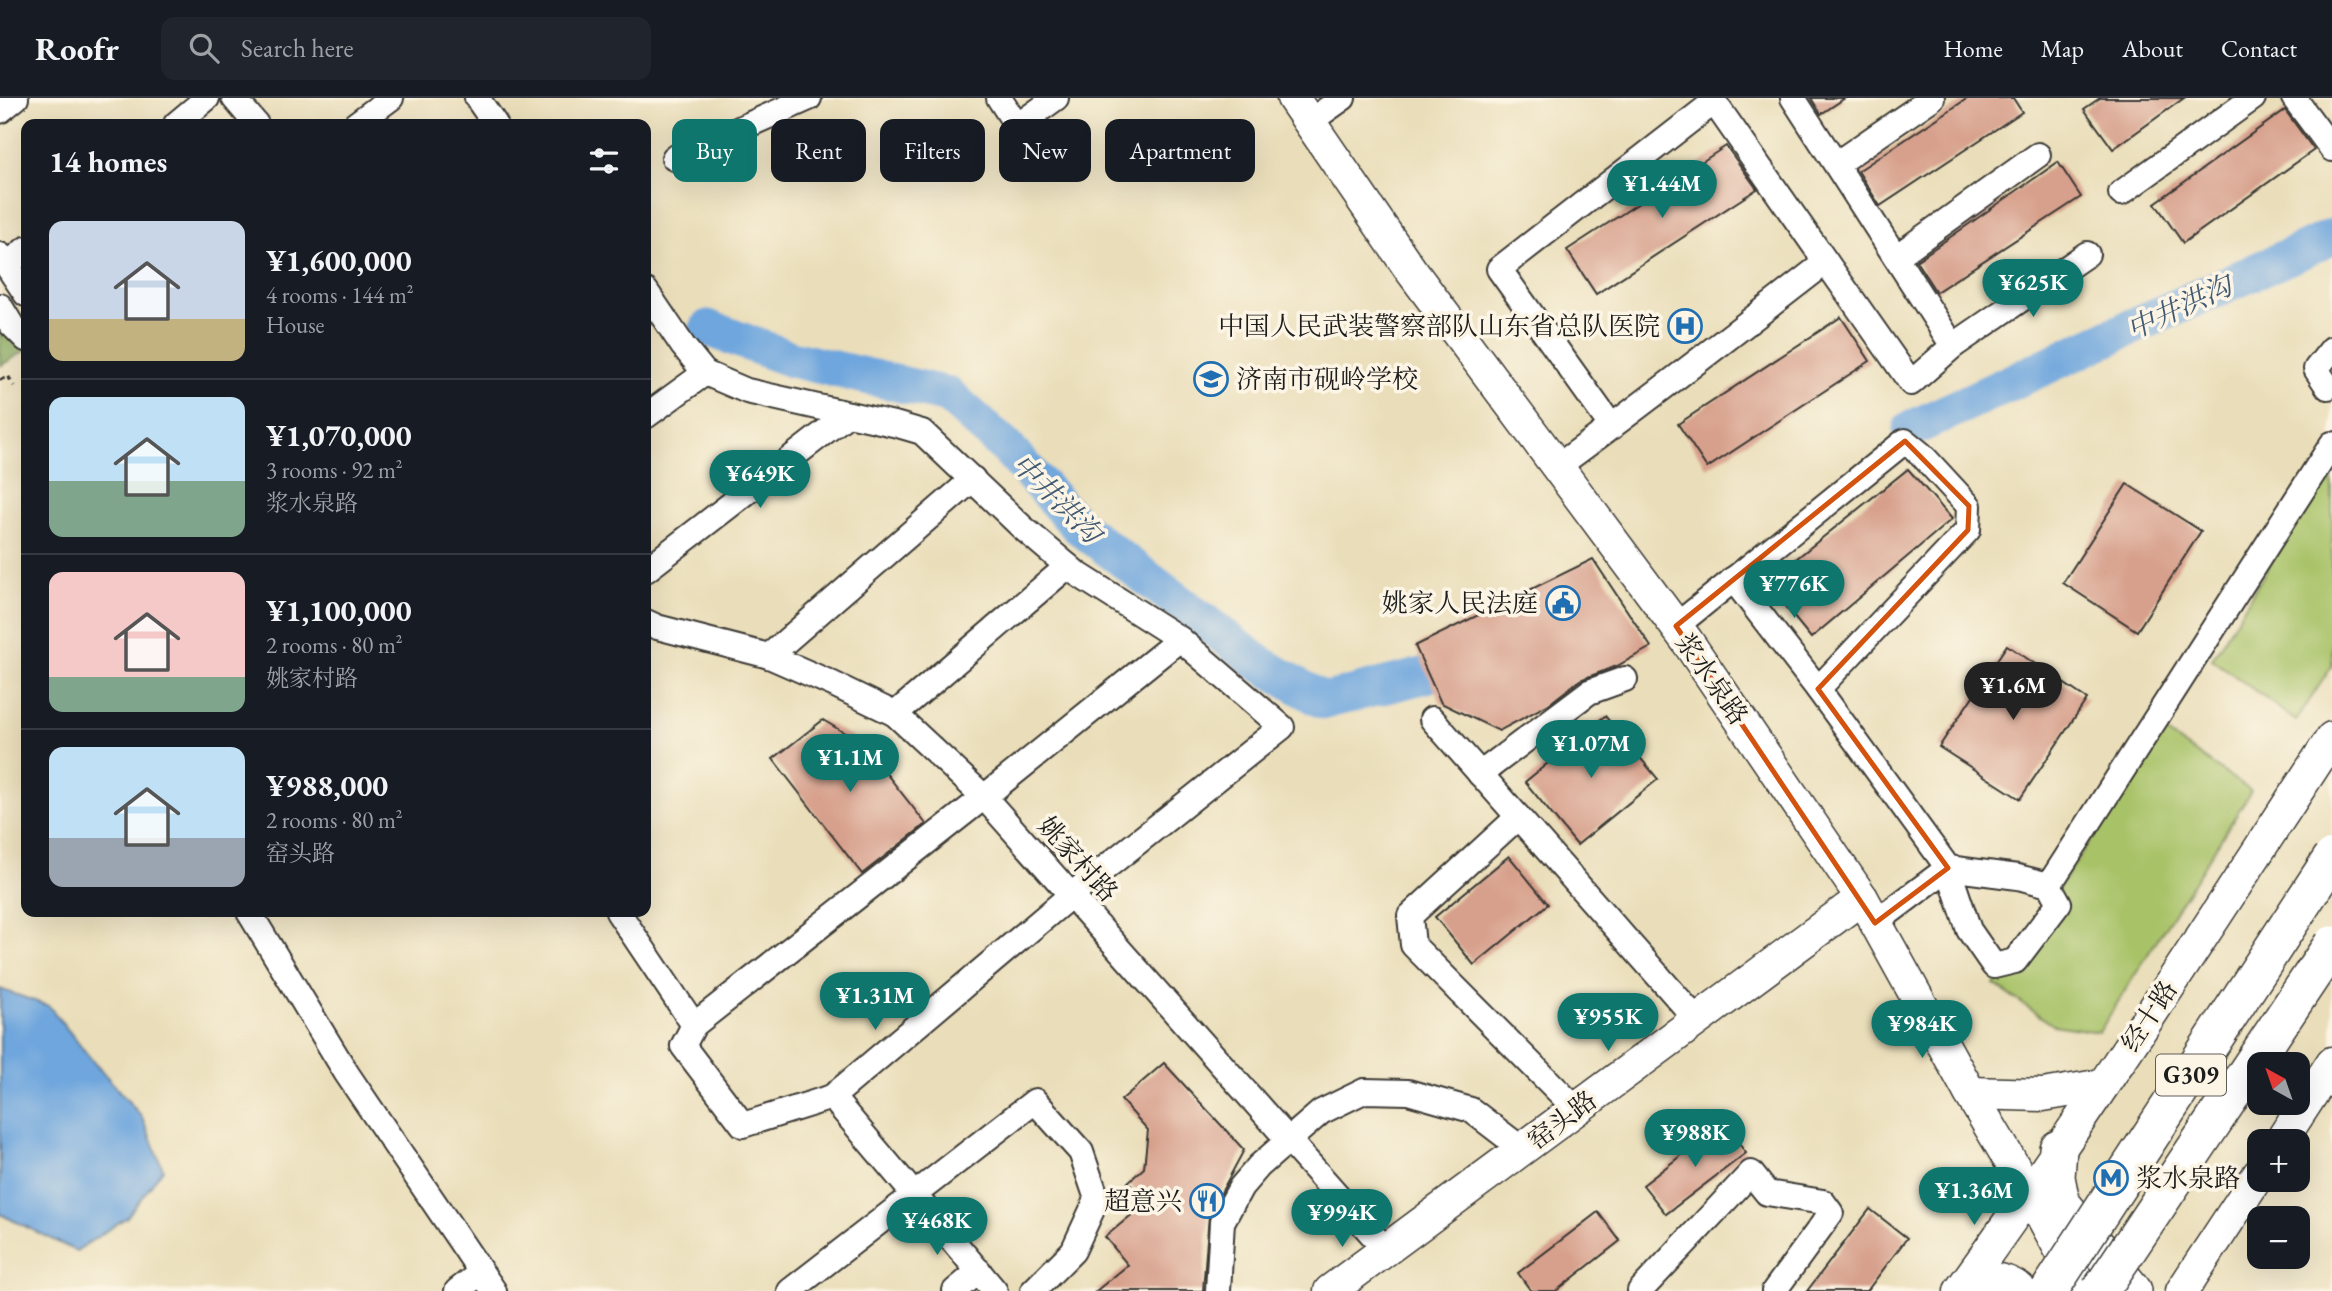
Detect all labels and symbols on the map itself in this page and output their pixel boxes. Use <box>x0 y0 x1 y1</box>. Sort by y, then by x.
pin: ¥1.44M <box>1605 160 1719 220</box>
pin: ¥625K <box>1984 260 2082 319</box>
water label: 中井洪沟 <box>2121 265 2241 347</box>
hospital icon: 中国人民武装警察部队山东省总队医院 <box>1666 307 1704 345</box>
place label: 中国人民武装警察部队山东省总队医院 <box>1218 309 1660 343</box>
school or university icon: 济南市砚岭学校 <box>1192 360 1230 398</box>
place label: 济南市砚岭学校 <box>1236 362 1418 396</box>
water label: 中井洪沟 <box>1005 446 1112 553</box>
pin: ¥649K <box>711 450 809 510</box>
pin: ¥776K <box>1745 560 1843 620</box>
public building icon: 姚家人民法庭 <box>1544 584 1582 622</box>
place label: 姚家人民法庭 <box>1382 586 1538 620</box>
street label: 浆水泉路 <box>1668 627 1756 731</box>
pin: ¥1.6M <box>1964 662 2062 722</box>
pin: ¥1.07M <box>1534 720 1648 780</box>
pin: ¥1.1M <box>801 734 899 794</box>
street label: 姚家村路 <box>1031 809 1125 909</box>
pin: ¥1.31M <box>818 972 932 1032</box>
street label: 经十路 <box>2113 974 2185 1058</box>
pin: ¥955K <box>1559 993 1657 1053</box>
pin: ¥984K <box>1873 1000 1971 1060</box>
north arrow <box>2247 1052 2310 1115</box>
road number: G309 <box>2156 1055 2226 1096</box>
street label: 窑头路 <box>1521 1083 1603 1157</box>
pin: ¥988K <box>1646 1110 1744 1169</box>
metro station icon: 浆水泉路 <box>2092 1159 2130 1197</box>
place label: 浆水泉路 <box>2136 1161 2240 1195</box>
pin: ¥1.36M <box>1917 1168 2031 1227</box>
restaurant icon: 超意兴 <box>1188 1182 1226 1220</box>
place label: 超意兴 <box>1104 1184 1182 1218</box>
pin: ¥994K <box>1293 1190 1391 1249</box>
pin: ¥468K <box>888 1198 986 1257</box>

